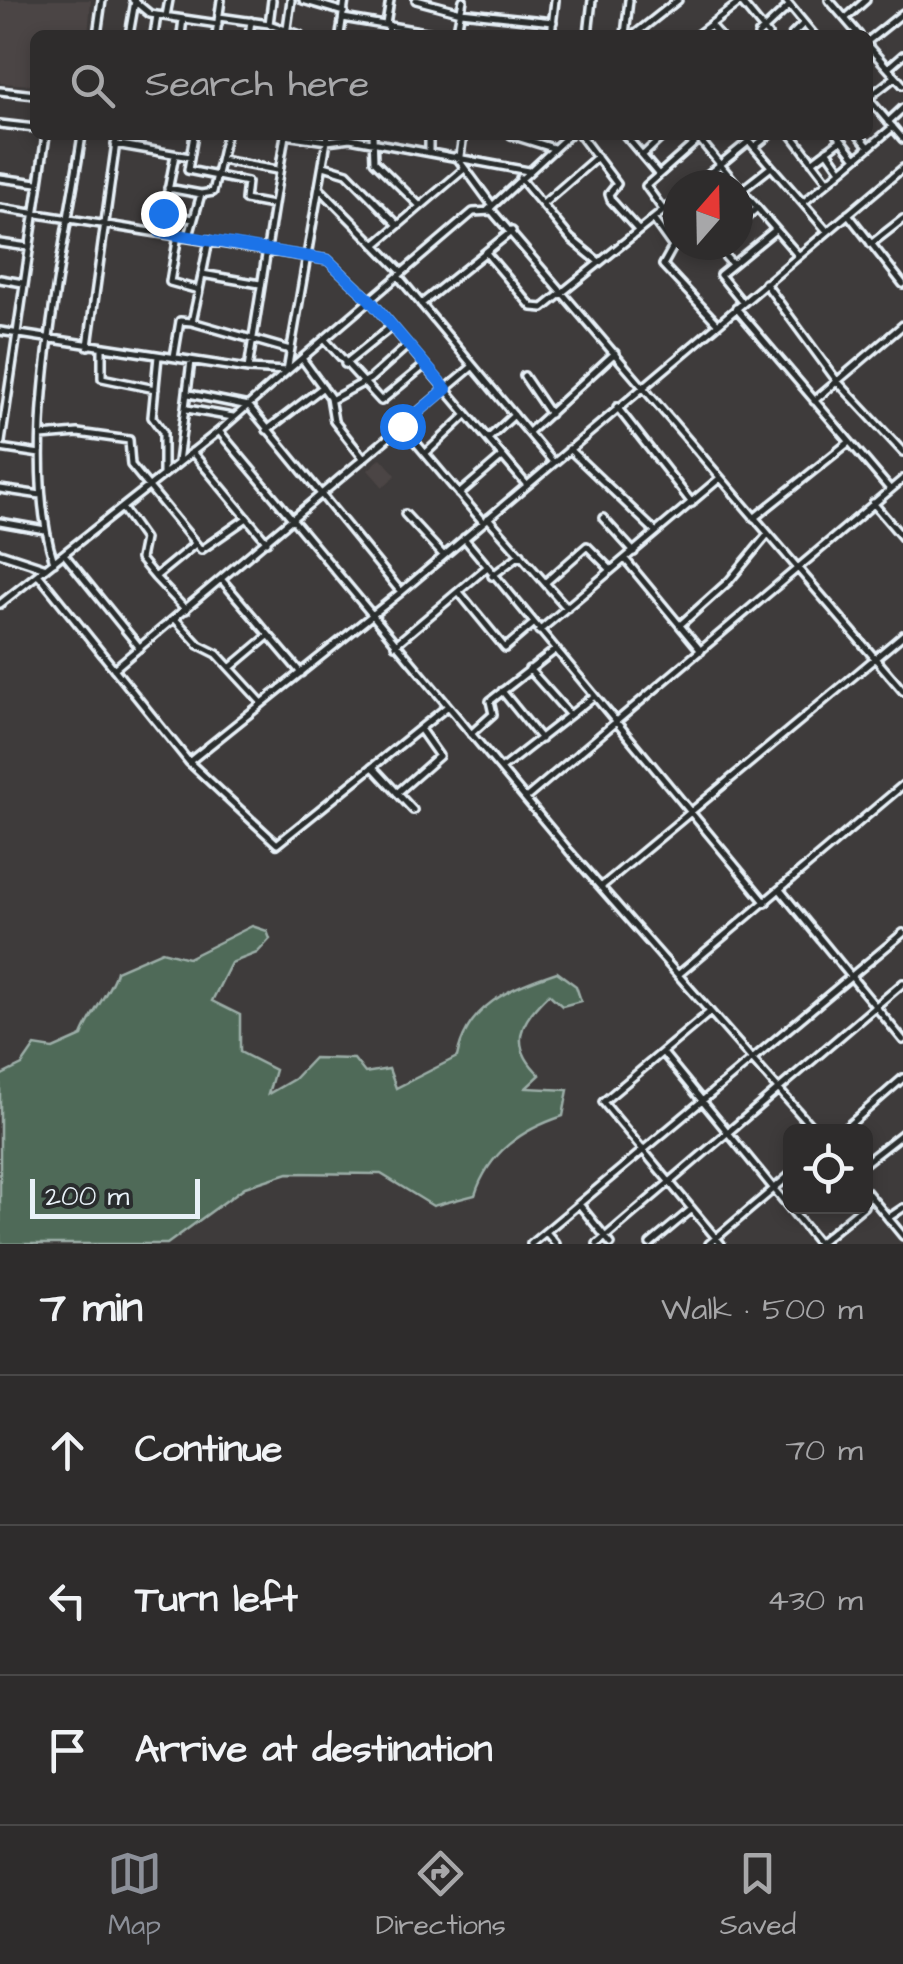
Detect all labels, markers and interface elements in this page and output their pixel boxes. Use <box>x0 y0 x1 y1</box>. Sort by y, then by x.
search box <box>30 30 873 140</box>
icon: search <box>65 58 120 113</box>
text: Search here <box>145 59 369 111</box>
north arrow <box>663 170 753 260</box>
route end <box>141 191 187 237</box>
route start <box>380 404 426 450</box>
map controls <box>783 1124 873 1214</box>
button: locate <box>783 1124 873 1214</box>
scale bar <box>30 1174 200 1218</box>
text: 200 m <box>45 1177 129 1216</box>
text: 7 min <box>40 1280 143 1338</box>
text: Walk · 500 m <box>661 1287 863 1332</box>
icon: ahead <box>40 1423 95 1478</box>
text: Continue <box>135 1424 282 1476</box>
text: 70 m <box>785 1428 863 1473</box>
icon: left <box>40 1573 95 1628</box>
text: Turn left <box>135 1574 298 1626</box>
text: 430 m <box>767 1578 863 1623</box>
icon: arrive <box>40 1723 95 1778</box>
text: Arrive at destination <box>135 1724 492 1776</box>
tab: Map <box>107 1846 162 1945</box>
tab: Directions <box>376 1846 506 1945</box>
tab: Saved <box>720 1846 796 1945</box>

